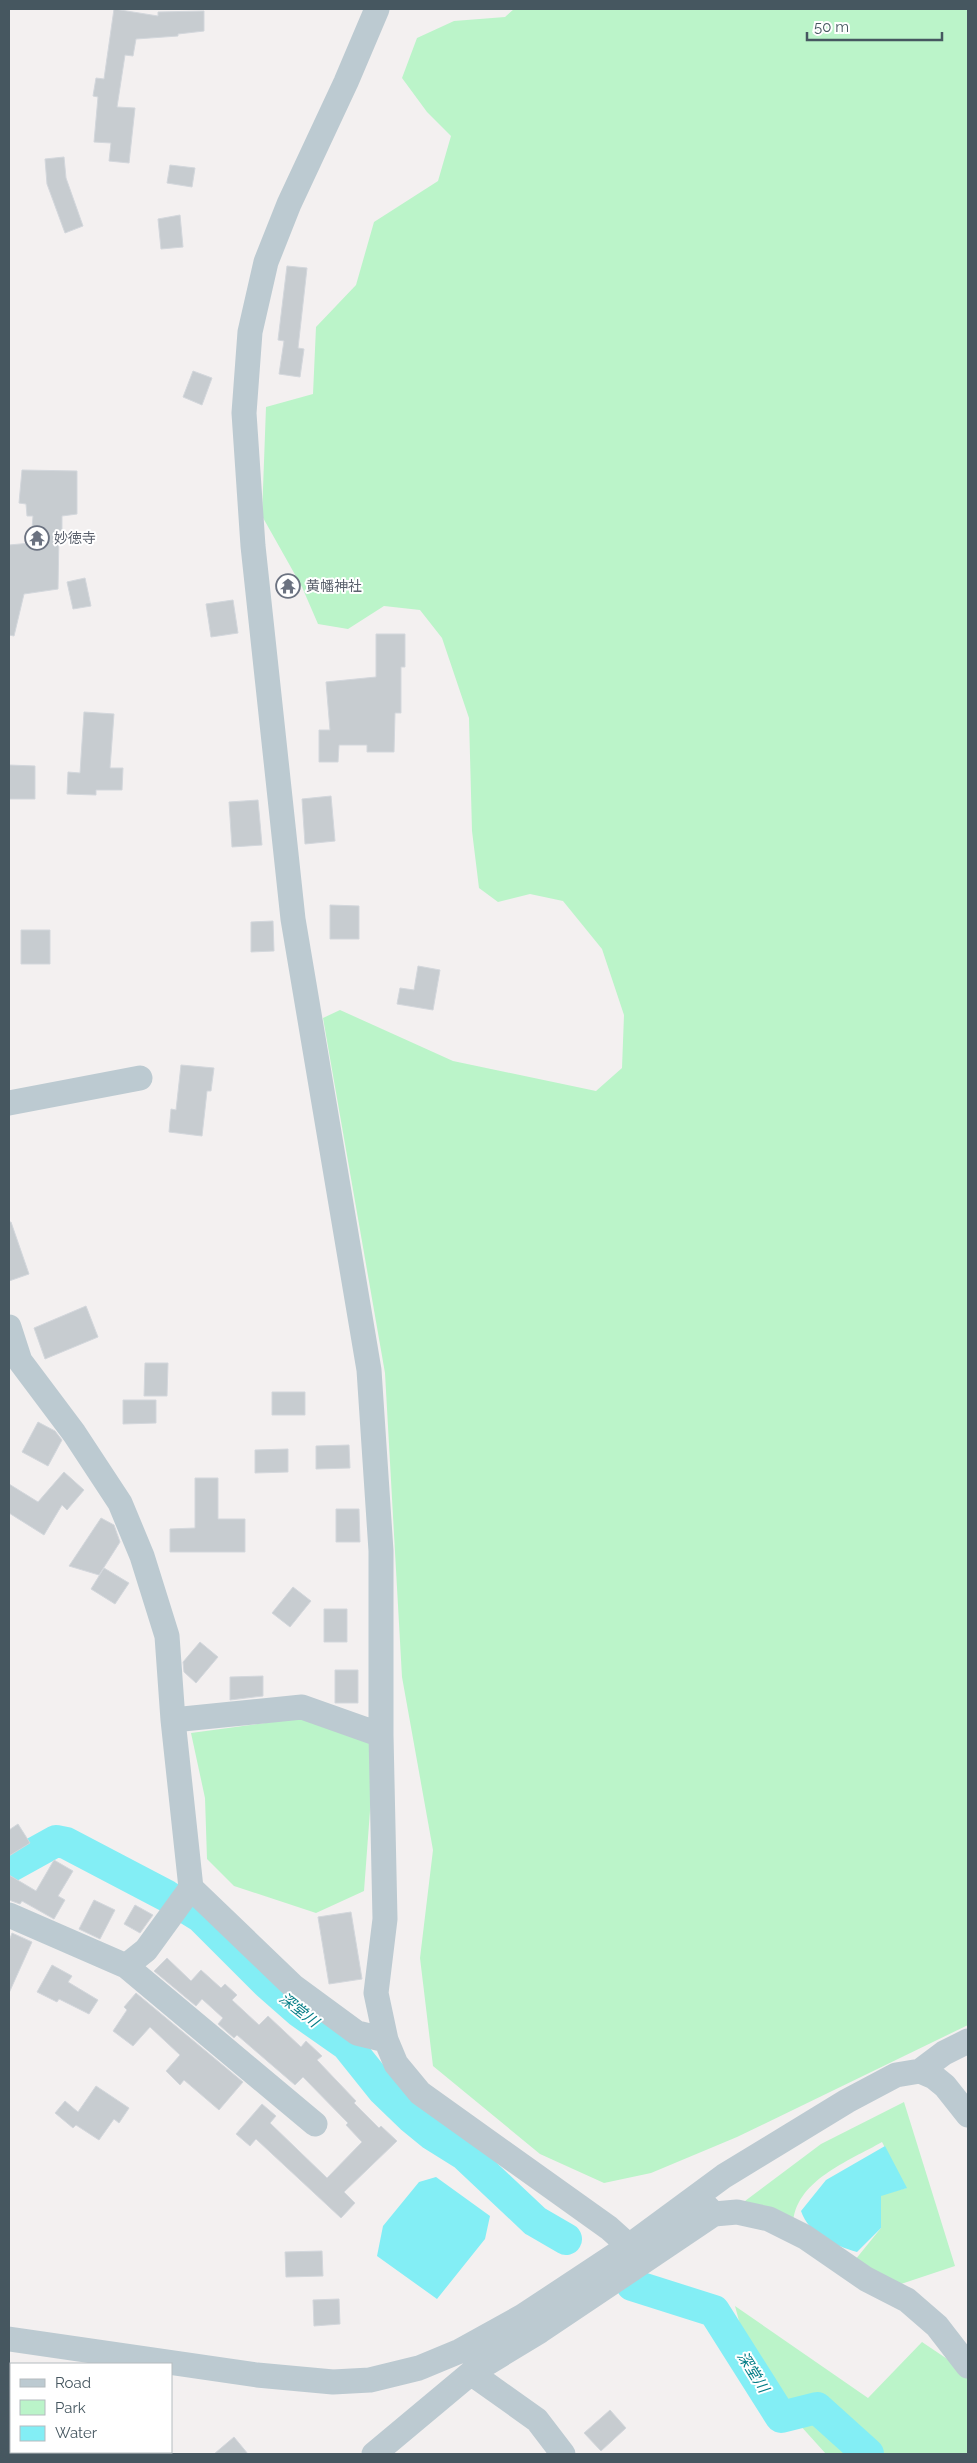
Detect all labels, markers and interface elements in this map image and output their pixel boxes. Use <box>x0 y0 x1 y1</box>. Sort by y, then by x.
scale bar <box>807 10 942 42</box>
text: 50 m <box>814 18 849 36</box>
temple icon: 妙徳寺 <box>24 525 50 551</box>
place label: 妙徳寺 <box>54 530 96 546</box>
temple icon: 黄幡神社 <box>275 573 301 599</box>
place label: 黄幡神社 <box>306 578 362 594</box>
water label: 深堂川 <box>276 1989 324 2032</box>
water label: 深堂川 <box>733 2348 774 2398</box>
legend <box>10 2363 172 2453</box>
text: Road <box>55 2374 91 2392</box>
text: Park <box>55 2399 86 2417</box>
text: Water <box>55 2424 98 2442</box>

